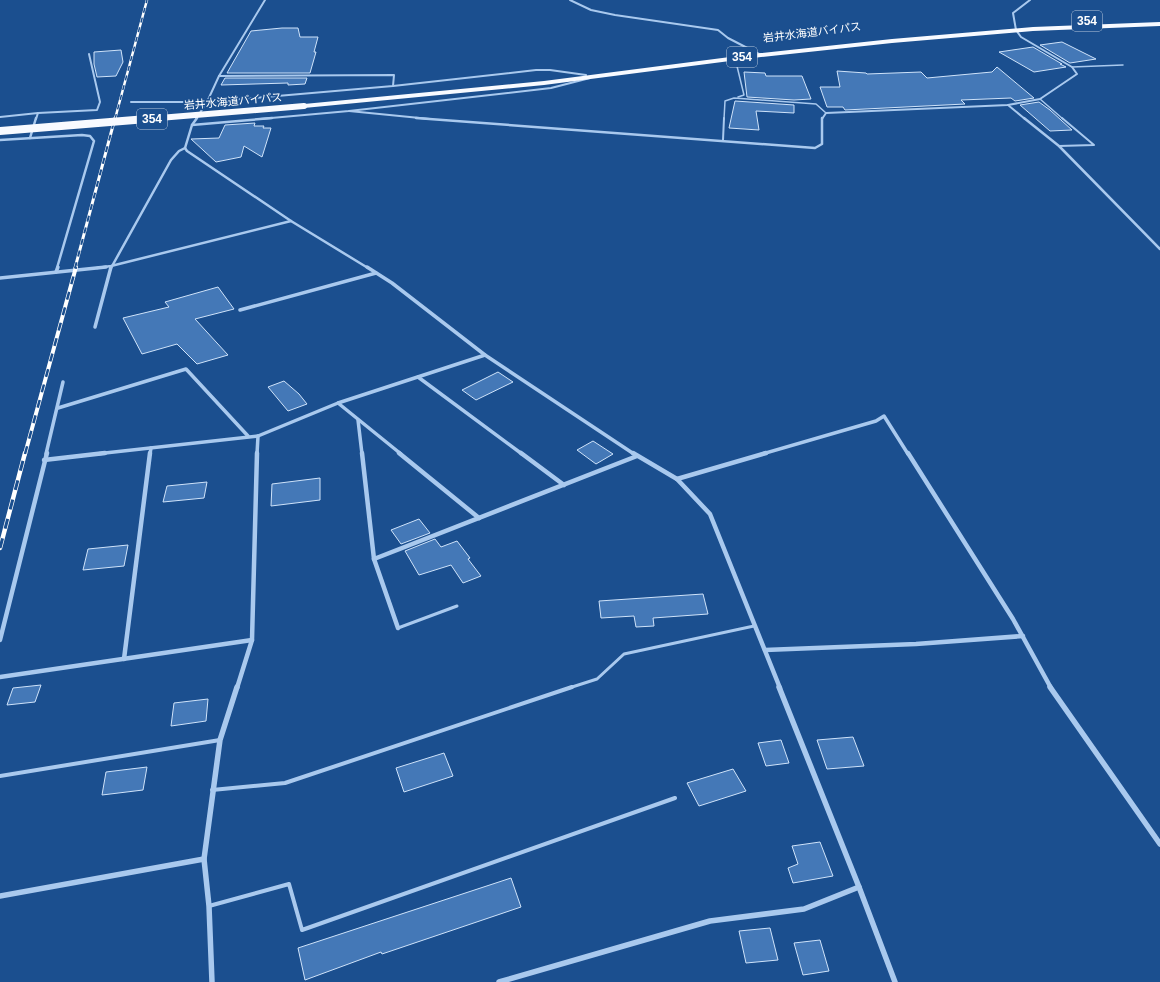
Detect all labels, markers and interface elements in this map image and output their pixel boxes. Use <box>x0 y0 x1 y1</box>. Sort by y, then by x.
road number: 354 <box>1072 11 1102 31</box>
street label: 岩井水海道バイパス <box>762 20 862 44</box>
road number: 354 <box>727 47 757 67</box>
street label: 岩井水海道バイパス <box>183 91 283 111</box>
road number: 354 <box>137 109 167 129</box>

